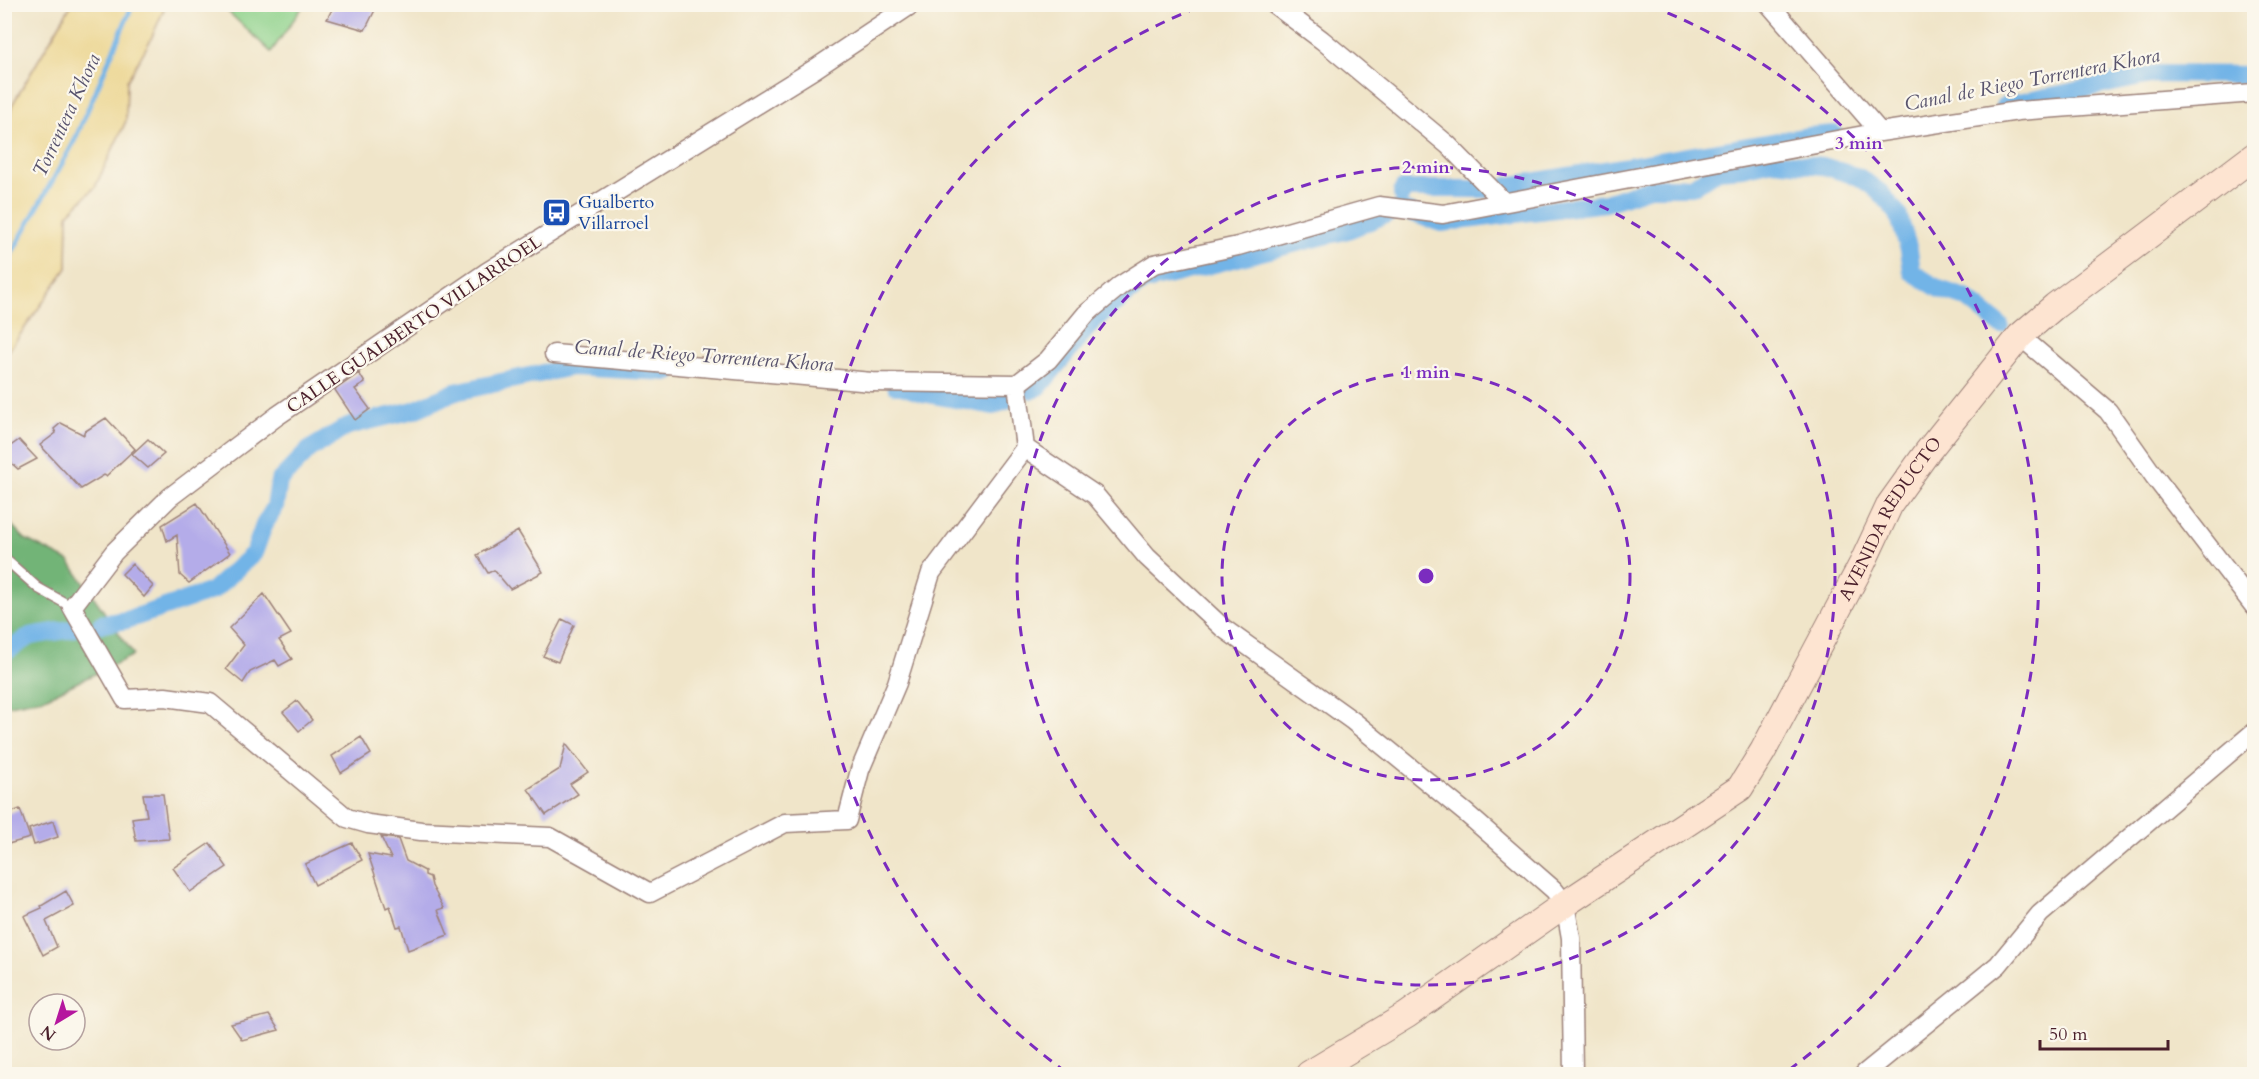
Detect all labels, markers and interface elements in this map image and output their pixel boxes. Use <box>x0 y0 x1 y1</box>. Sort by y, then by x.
water label: Canal de Riego Torrentera Khora <box>1902 41 2162 118</box>
water label: Torrentera Khora <box>26 49 107 181</box>
text: 3 min <box>1835 131 1883 156</box>
text: 2 min <box>1402 155 1450 180</box>
place label: Gualberto Villarroel <box>578 190 655 236</box>
bus stop icon: Gualberto Villarroel <box>541 196 573 228</box>
street label: CALLE GUALBERTO VILLARROEL <box>282 229 547 419</box>
water label: Canal de Riego Torrentera Khora <box>574 333 834 378</box>
text: 1 min <box>1402 360 1450 385</box>
street label: AVENIDA REDUCTO <box>1833 432 1948 605</box>
centre of rings <box>1416 566 1436 586</box>
north arrow <box>27 992 87 1052</box>
scale bar <box>2040 1013 2168 1051</box>
text: N <box>36 1020 61 1046</box>
text: 50 m <box>2049 1022 2088 1047</box>

